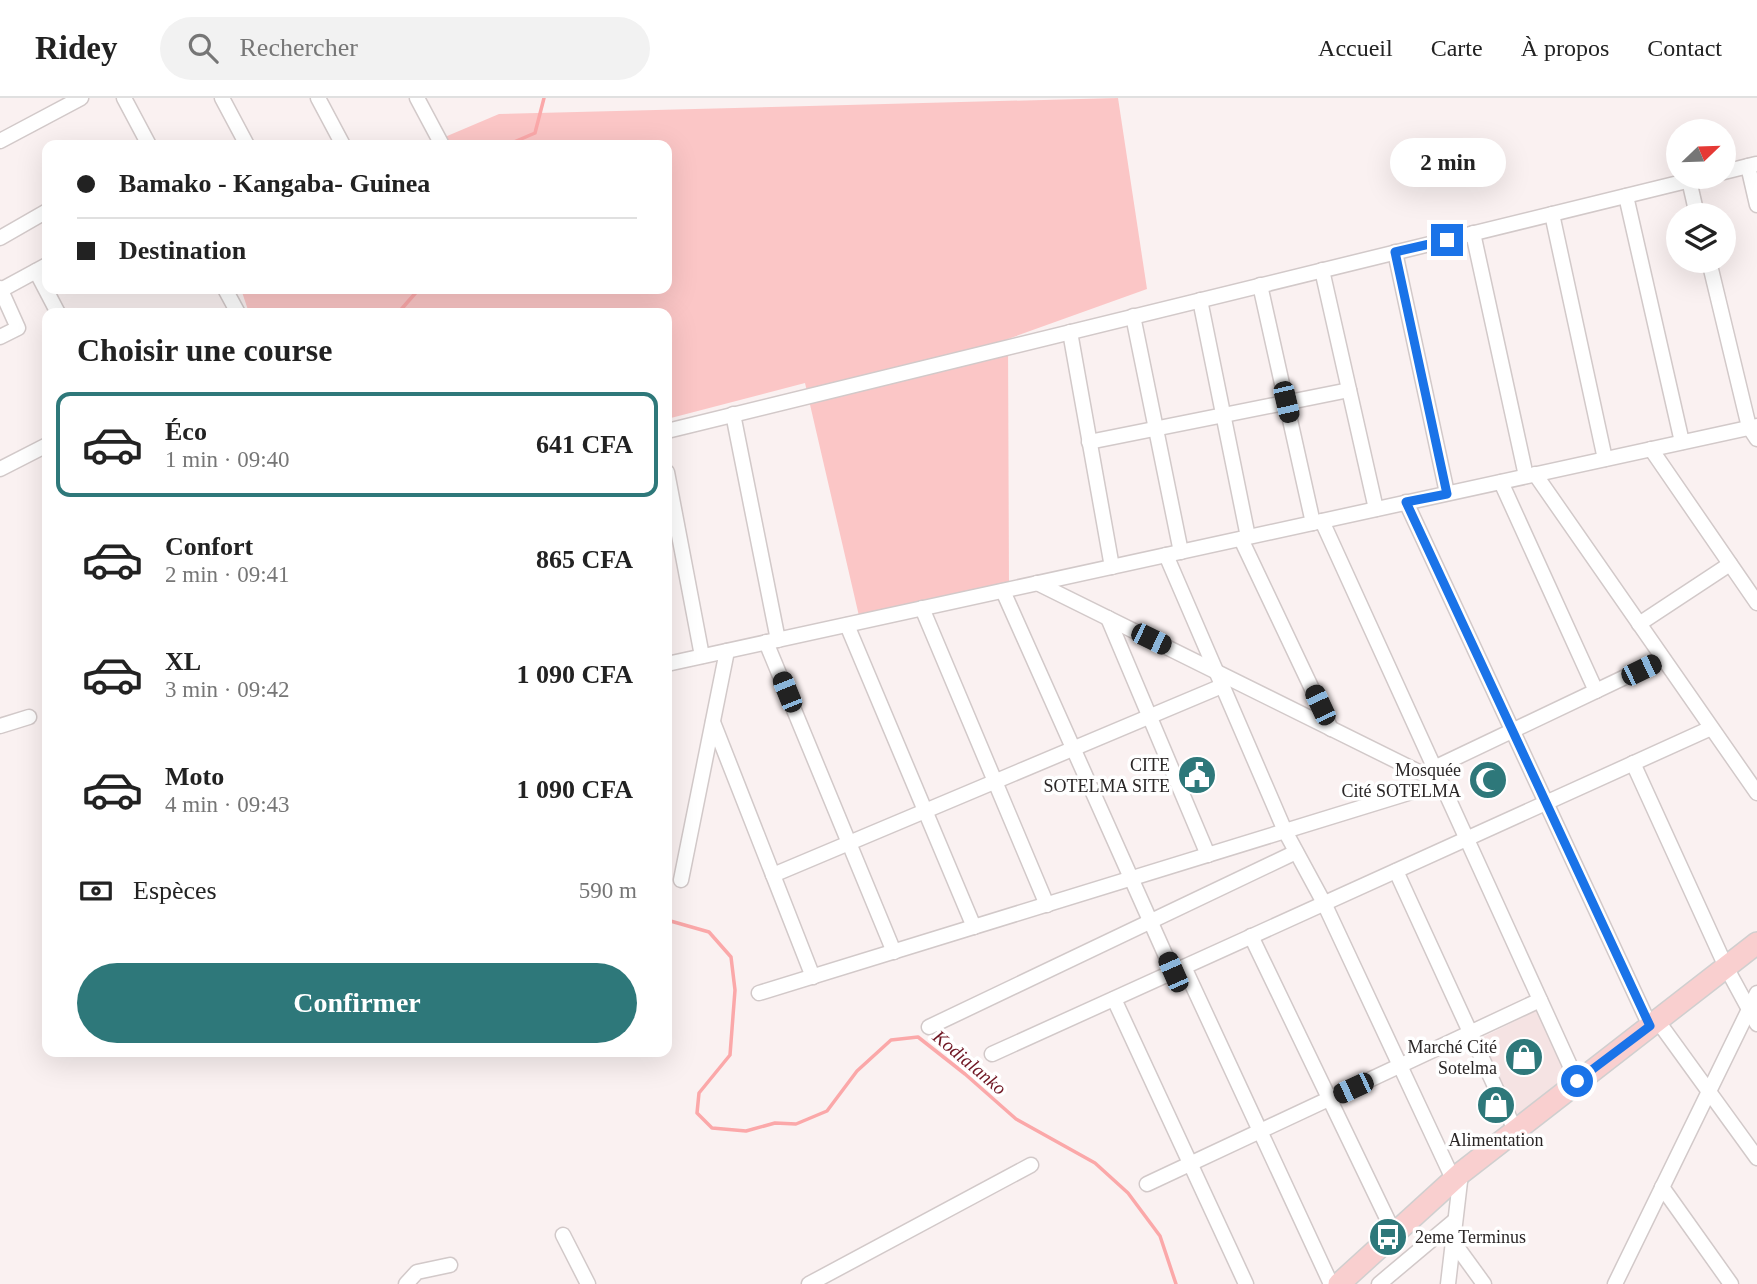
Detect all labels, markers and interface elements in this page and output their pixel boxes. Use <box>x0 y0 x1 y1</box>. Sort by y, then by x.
search box <box>160 17 650 80</box>
icon: search <box>184 29 222 67</box>
text: Ridey <box>35 30 118 66</box>
text: Rechercher <box>240 33 358 62</box>
text: Accueil <box>1318 35 1393 61</box>
text: Carte <box>1431 35 1483 61</box>
text: À propos <box>1521 35 1609 61</box>
text: Contact <box>1647 35 1722 61</box>
north arrow <box>1666 119 1736 189</box>
map controls <box>1666 119 1736 273</box>
callout: 2 min <box>1389 138 1505 188</box>
text: 2 min <box>1420 150 1476 175</box>
text: Bamako - Kangaba- Guinea <box>119 169 430 198</box>
button: layers <box>1666 203 1736 273</box>
route end <box>1431 224 1463 256</box>
text: Destination <box>119 236 246 265</box>
text: Choisir une course <box>77 332 332 368</box>
car <box>1272 379 1301 425</box>
icon: car <box>81 413 144 476</box>
text: Éco <box>165 417 207 446</box>
text: 641 CFA <box>536 430 633 459</box>
text: 1 min · 09:40 <box>165 447 290 472</box>
icon: car <box>81 528 144 591</box>
text: Confort <box>165 532 253 561</box>
text: 865 CFA <box>536 545 633 574</box>
text: 2 min · 09:41 <box>165 562 290 587</box>
car <box>1128 620 1175 658</box>
icon: car <box>81 643 144 706</box>
text: XL <box>165 647 201 676</box>
car <box>1618 651 1665 689</box>
text: 1 090 CFA <box>516 660 633 689</box>
car <box>770 669 805 715</box>
text: 3 min · 09:42 <box>165 677 290 702</box>
car <box>1302 682 1339 728</box>
public building icon: CITE SOTELMA SITE <box>1176 754 1218 796</box>
place label: CITE SOTELMA SITE <box>1043 755 1170 796</box>
icon: car <box>81 758 144 821</box>
mosque icon: Mosquée Cité SOTELMA <box>1467 759 1509 801</box>
place label: Mosquée Cité SOTELMA <box>1342 760 1461 801</box>
text: Moto <box>165 762 224 791</box>
text: 1 090 CFA <box>516 775 633 804</box>
text: 4 min · 09:43 <box>165 792 290 817</box>
icon: cash <box>77 872 115 910</box>
text: Espèces <box>133 876 217 905</box>
text: 590 m <box>579 878 637 903</box>
car <box>1155 949 1192 995</box>
button: Confirmer <box>77 963 637 1043</box>
water label: Kodialanko <box>928 1025 1010 1099</box>
shop icon: Marché Cité Sotelma <box>1503 1036 1545 1078</box>
place label: Marché Cité Sotelma <box>1408 1037 1497 1078</box>
route start <box>1561 1065 1593 1097</box>
car <box>1330 1070 1377 1106</box>
shop icon: Alimentation <box>1475 1084 1517 1126</box>
place label: Alimentation <box>1449 1130 1543 1150</box>
bus stop icon: 2eme Terminus <box>1367 1216 1409 1258</box>
place label: 2eme Terminus <box>1415 1227 1526 1247</box>

